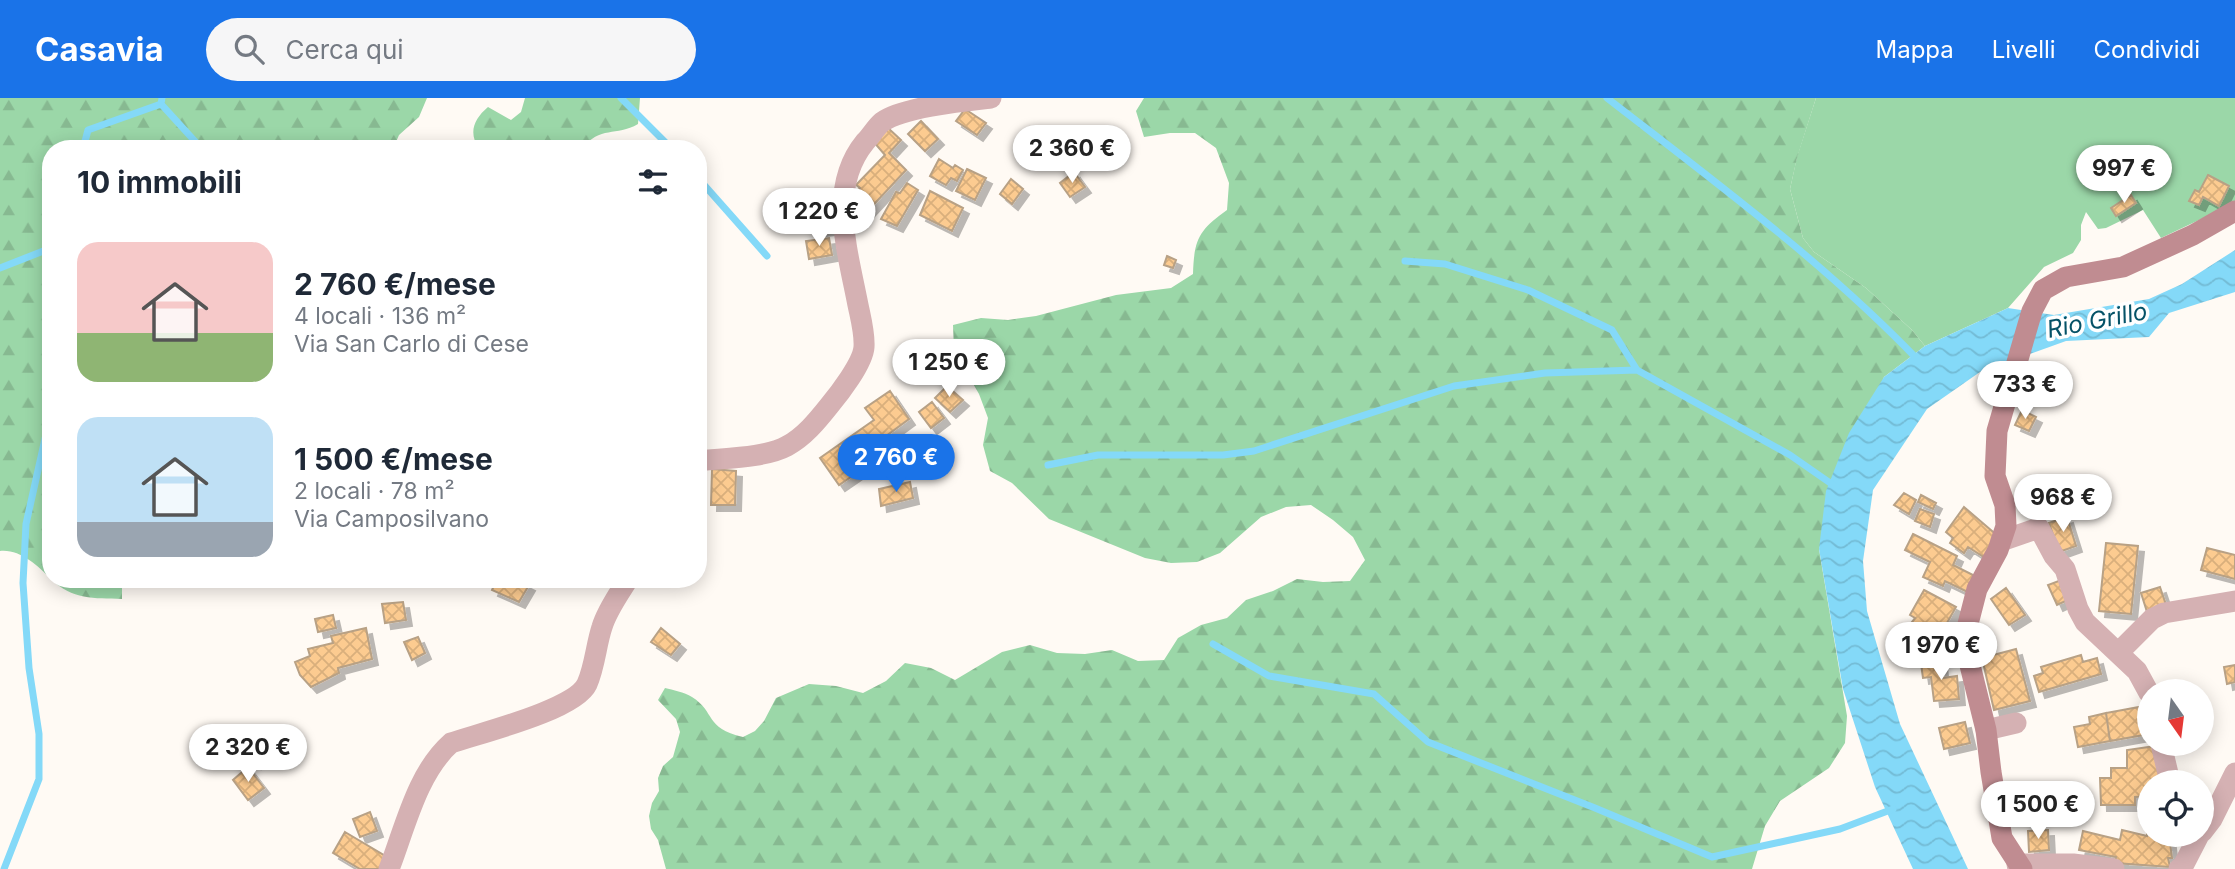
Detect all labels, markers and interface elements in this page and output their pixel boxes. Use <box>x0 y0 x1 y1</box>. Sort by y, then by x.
search box <box>206 18 696 81</box>
text: Casavia <box>35 29 164 69</box>
icon: search <box>230 30 268 68</box>
text: Cerca qui <box>286 34 404 65</box>
text: Mappa <box>1875 35 1954 64</box>
text: Livelli <box>1992 35 2056 64</box>
text: Condividi <box>2094 35 2200 64</box>
pin: 2 360 € <box>1007 126 1137 185</box>
text: 2 360 € <box>1029 134 1115 162</box>
pin: 997 € <box>2075 146 2173 205</box>
text: 997 € <box>2092 154 2156 182</box>
icon: filters <box>634 163 672 201</box>
text: 10 immobili <box>77 164 242 200</box>
pin: 1 220 € <box>754 188 884 248</box>
text: 1 220 € <box>778 197 860 225</box>
text: 2 760 €/mese <box>294 266 496 302</box>
icon: home <box>133 270 217 354</box>
water label: Rio Grillo <box>2044 296 2150 344</box>
text: 4 locali · 136 m² <box>294 302 466 330</box>
text: Via San Carlo di Cese <box>294 330 529 358</box>
pin: 1 250 € <box>884 340 1014 399</box>
text: 1 250 € <box>908 348 990 376</box>
pin: 733 € <box>1976 362 2074 421</box>
text: 733 € <box>1993 370 2057 398</box>
pin: 2 760 € <box>831 434 961 494</box>
text: 1 500 €/mese <box>294 441 493 477</box>
text: 2 760 € <box>854 443 938 471</box>
icon: home <box>133 445 217 529</box>
pin: 968 € <box>2014 474 2112 534</box>
text: 2 locali · 78 m² <box>294 477 455 505</box>
text: 968 € <box>2030 483 2096 511</box>
text: Via Camposilvano <box>294 505 489 533</box>
pin: 1 970 € <box>1876 622 2006 682</box>
text: 1 970 € <box>1901 631 1981 659</box>
north arrow <box>2137 679 2214 756</box>
map controls <box>2137 679 2214 847</box>
pin: 2 320 € <box>183 724 313 784</box>
text: 2 320 € <box>205 733 291 761</box>
button: locate <box>2137 770 2214 847</box>
pin: 1 500 € <box>1973 782 2103 841</box>
text: 1 500 € <box>1997 790 2079 818</box>

